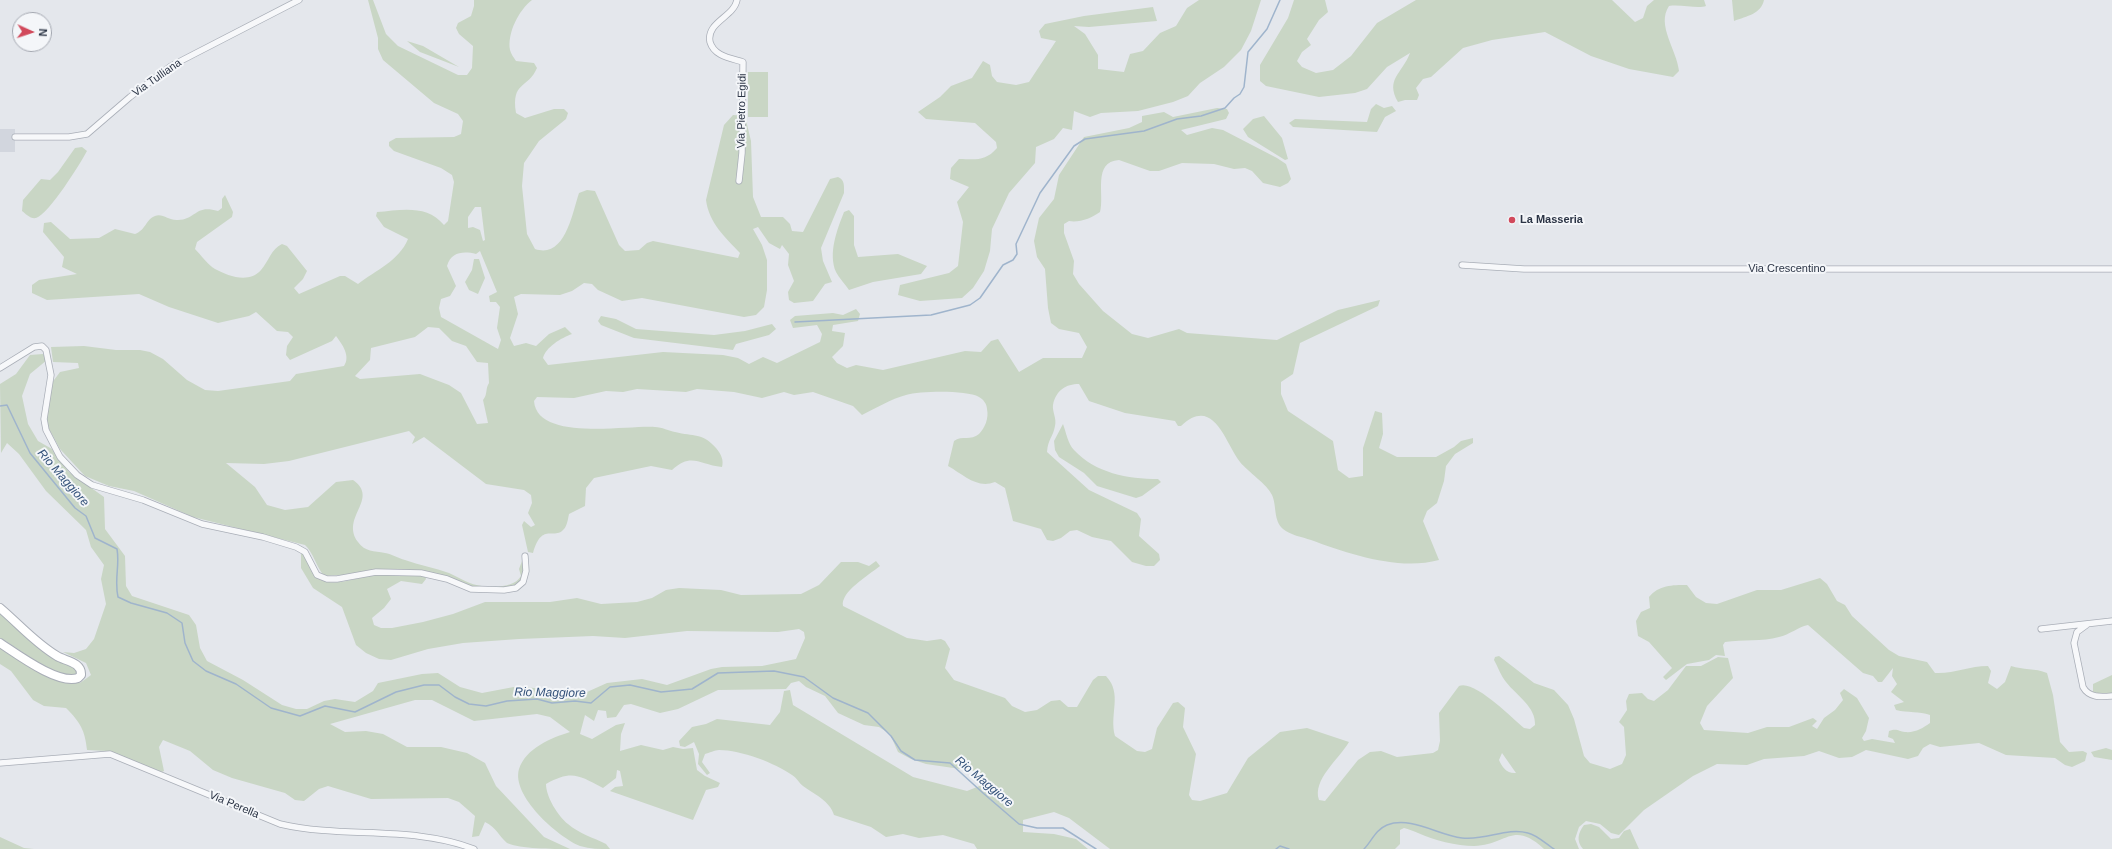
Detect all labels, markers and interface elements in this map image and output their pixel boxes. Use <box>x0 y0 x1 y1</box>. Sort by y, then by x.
north arrow <box>12 12 52 52</box>
text: N <box>37 28 49 37</box>
street label: Via Tulliana <box>130 56 184 100</box>
street label: Via Pietro Egidi <box>735 73 749 149</box>
place label: La Masseria <box>1520 213 1583 227</box>
marker: La Masseria <box>1507 215 1517 225</box>
street label: Via Crescentino <box>1748 262 1826 276</box>
water label: Rio Maggiore <box>34 446 92 510</box>
water label: Rio Maggiore <box>514 685 586 701</box>
water label: Rio Maggiore <box>952 754 1016 810</box>
street label: Via Perella <box>207 789 261 821</box>

